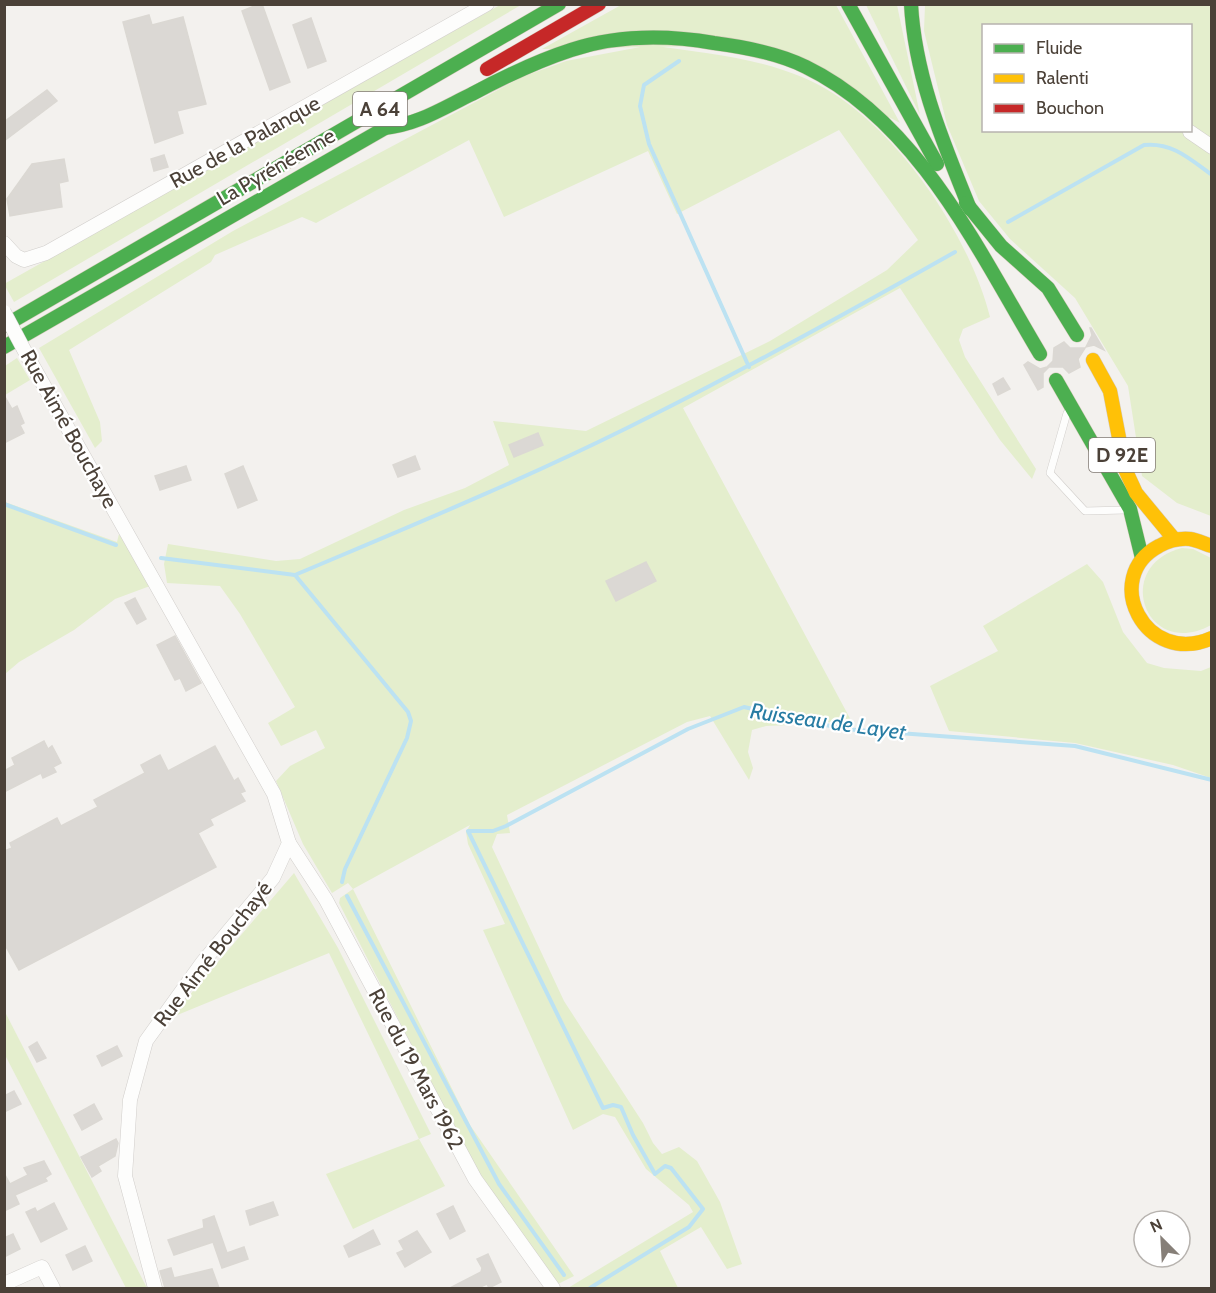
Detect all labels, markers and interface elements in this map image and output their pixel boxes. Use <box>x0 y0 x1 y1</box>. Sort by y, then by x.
legend <box>982 24 1192 132</box>
text: Fluide <box>1036 37 1082 59</box>
text: Ralenti <box>1036 67 1089 89</box>
street label: Rue de la Palanque <box>165 90 324 193</box>
road number: A 64 <box>353 92 407 126</box>
text: Bouchon <box>1036 97 1104 119</box>
street label: La Pyrénéenne <box>212 122 340 211</box>
street label: Rue Aimé Bouchaye <box>16 345 123 512</box>
road number: D 92E <box>1089 438 1155 472</box>
water label: Ruisseau de Layet <box>748 697 909 746</box>
street label: Rue Aimé Bouchayé <box>148 876 277 1031</box>
street label: Rue du 19 Mars 1962 <box>363 984 469 1153</box>
north arrow <box>1132 1209 1192 1269</box>
text: N <box>1147 1215 1165 1237</box>

